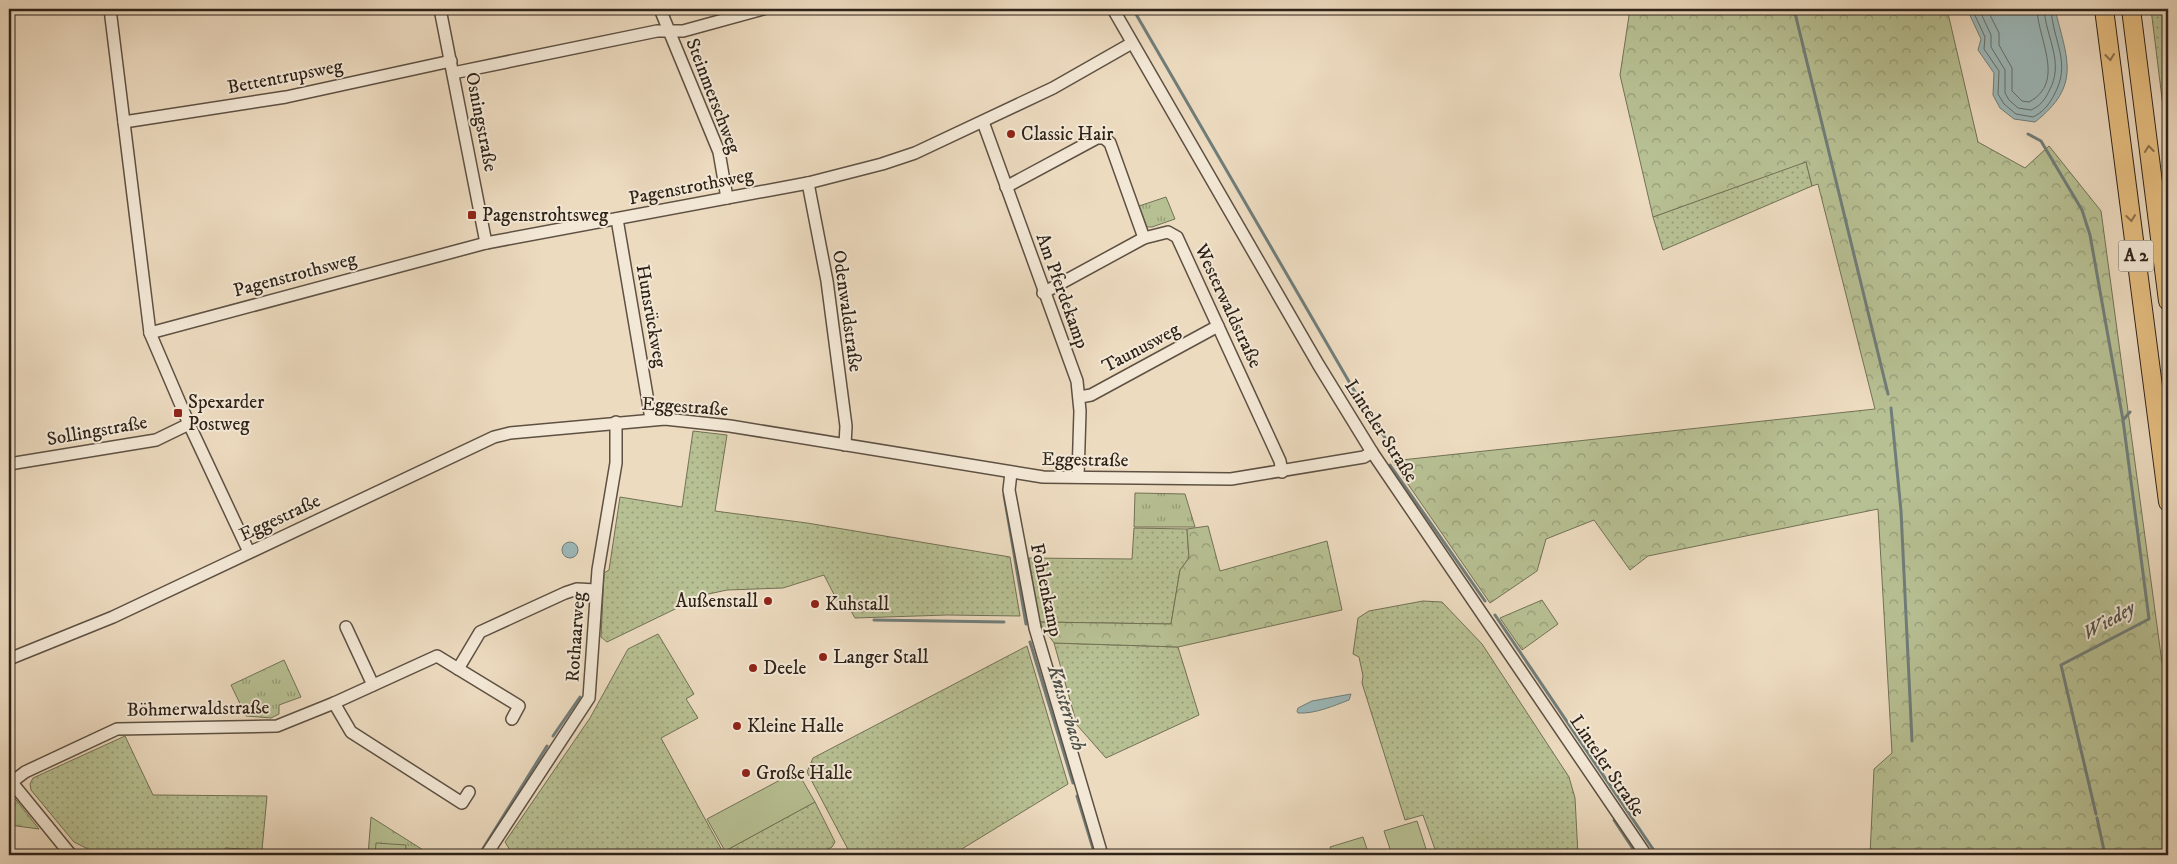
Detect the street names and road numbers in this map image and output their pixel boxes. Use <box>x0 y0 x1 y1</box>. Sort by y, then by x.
street label: Steinmerschweg <box>680 35 746 158</box>
street label: Bettentrupsweg <box>225 54 345 99</box>
street label: Osningstraße <box>460 70 502 174</box>
street label: Pagenstrothsweg <box>627 163 756 210</box>
street label: Am Pferdekamp <box>1031 230 1093 352</box>
street label: Westerwaldstraße <box>1189 239 1267 372</box>
road number: A 2 <box>2118 240 2154 272</box>
street label: Pagenstrothsweg <box>231 247 360 302</box>
street label: Odenwaldstraße <box>827 249 867 374</box>
street label: Hunsrückweg <box>631 263 671 370</box>
street label: Taunusweg <box>1098 318 1184 378</box>
street label: Linteler Straße <box>1339 375 1423 487</box>
street label: Eggestraße <box>641 393 729 422</box>
street label: Sollingstraße <box>45 411 149 451</box>
street label: Eggestraße <box>1041 448 1129 472</box>
street label: Eggestraße <box>236 489 324 547</box>
street label: Fohlenkamp <box>1025 541 1067 639</box>
street label: Rothaarweg <box>561 590 591 683</box>
street label: Böhmerwaldstraße <box>126 696 270 722</box>
street label: Linteler Straße <box>1565 711 1649 821</box>

